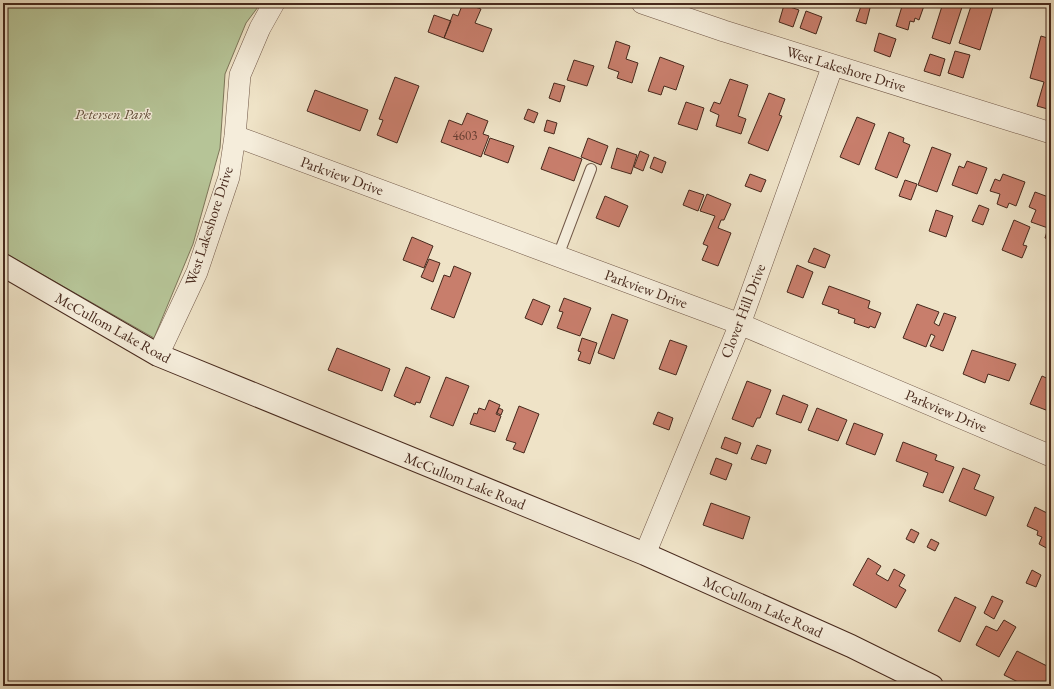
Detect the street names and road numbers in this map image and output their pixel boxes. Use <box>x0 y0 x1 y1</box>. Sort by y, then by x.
street label: West Lakeshore Drive <box>784 41 908 96</box>
street label: Parkview Drive <box>298 152 386 199</box>
street label: West Lakeshore Drive <box>180 164 237 288</box>
street label: Clover Hill Drive <box>716 261 769 361</box>
street label: Parkview Drive <box>602 265 690 312</box>
street label: McCullom Lake Road <box>52 288 175 367</box>
street label: Parkview Drive <box>902 385 990 436</box>
street label: McCullom Lake Road <box>402 448 529 514</box>
street label: McCullom Lake Road <box>700 572 826 642</box>

